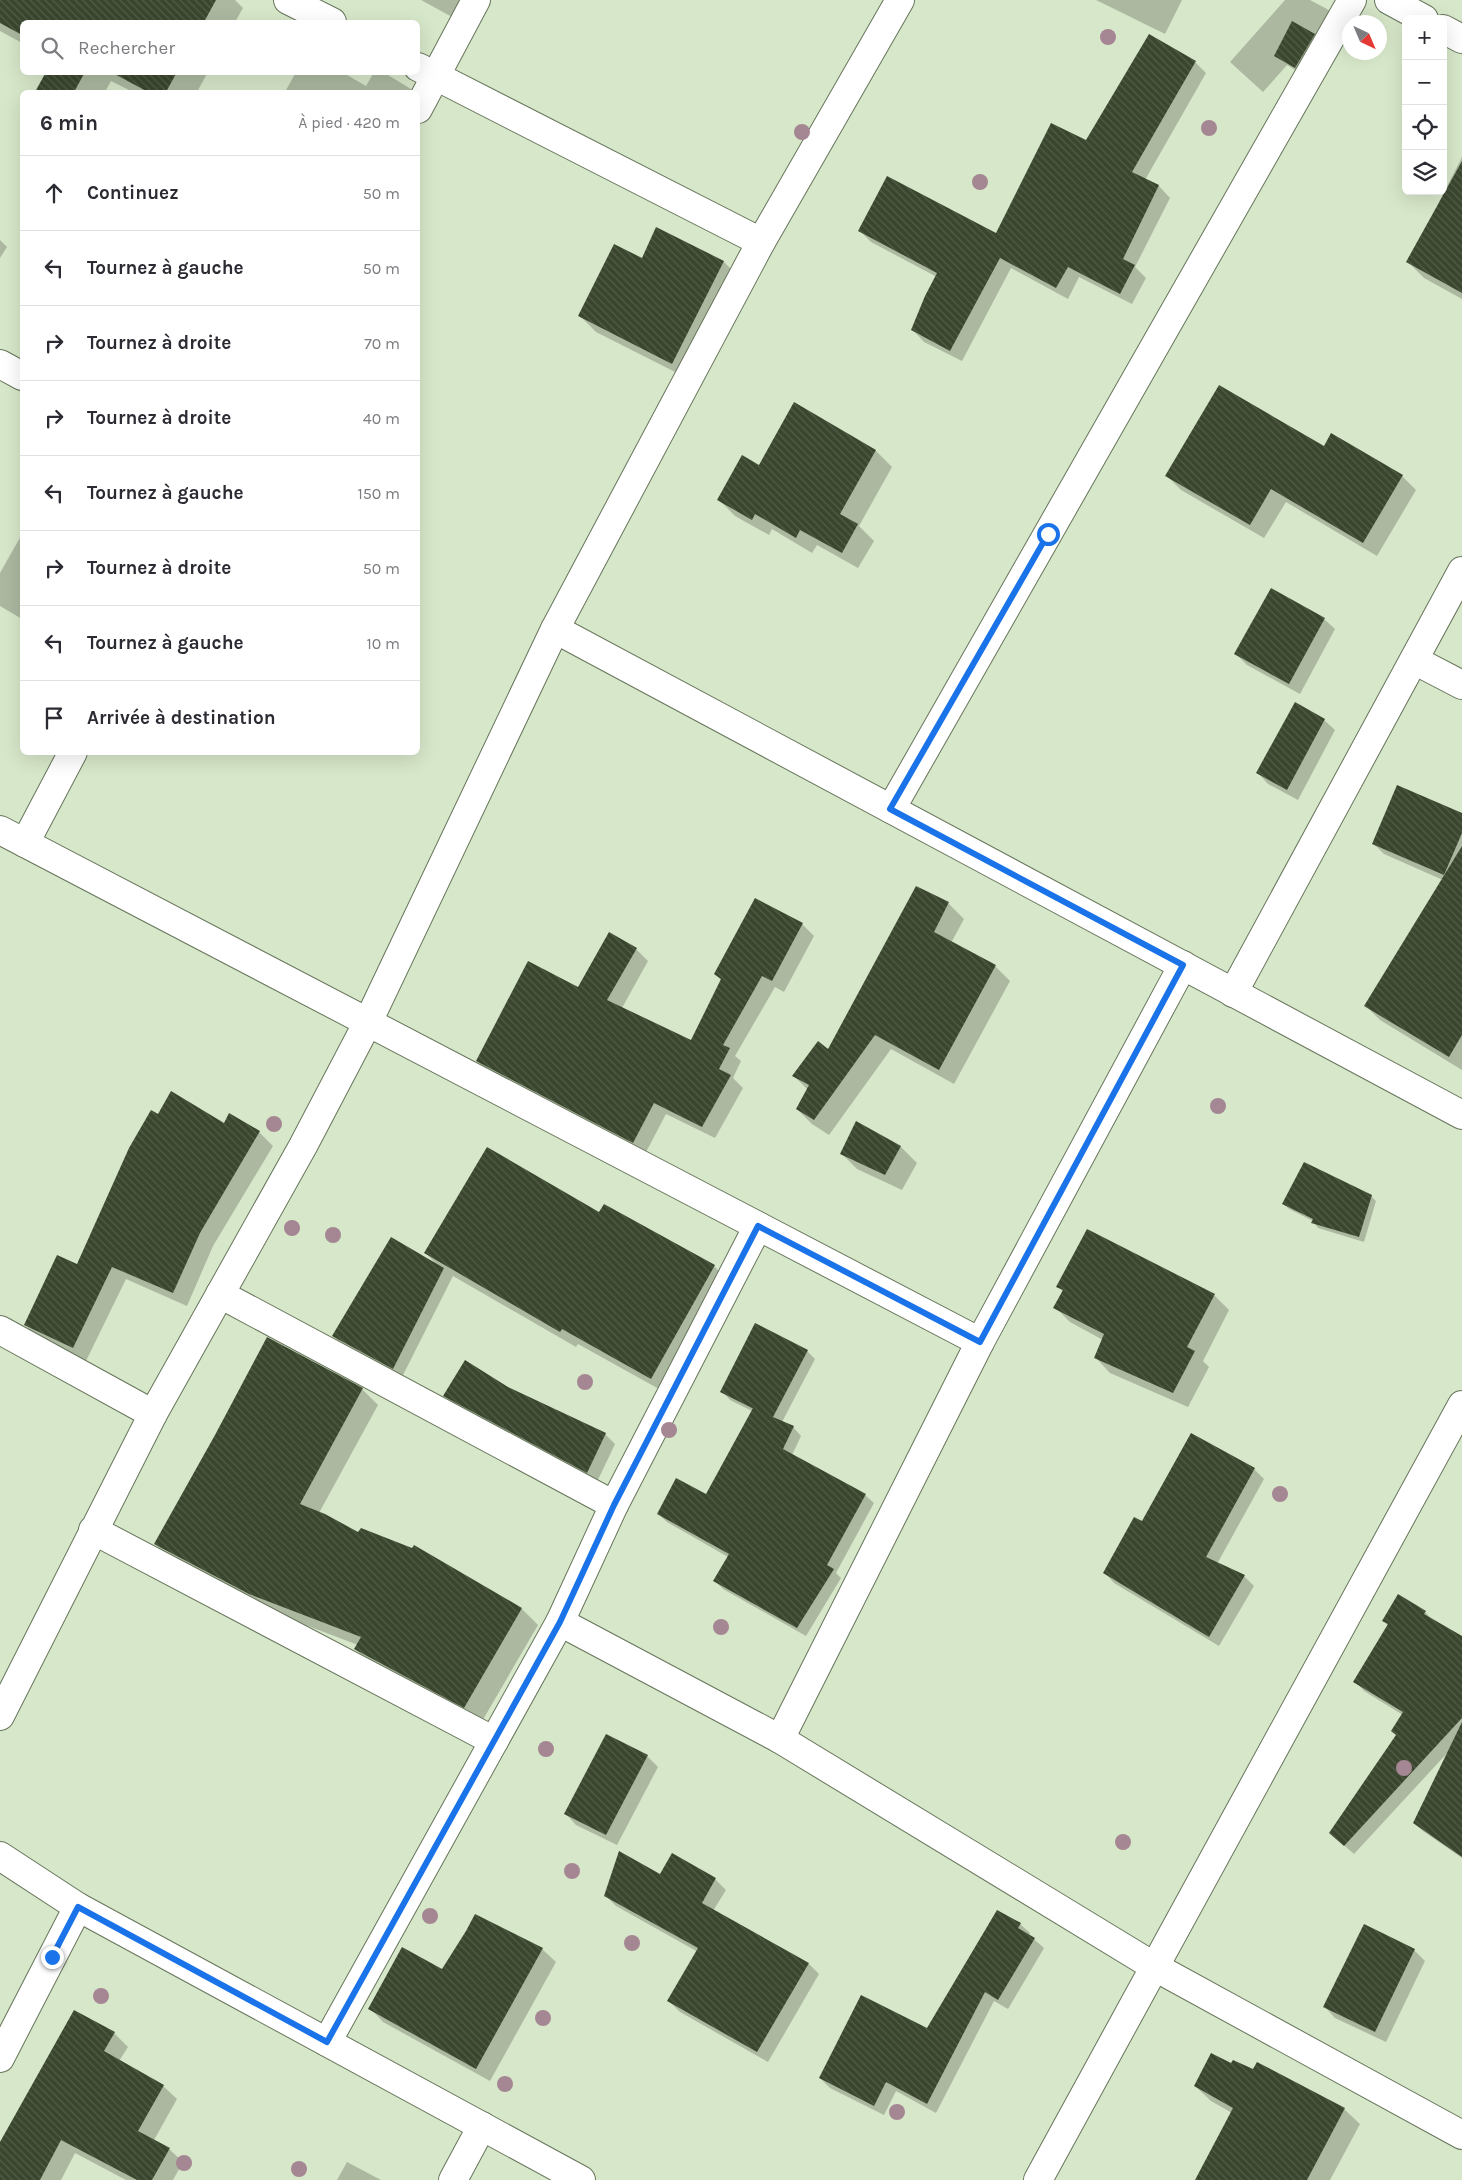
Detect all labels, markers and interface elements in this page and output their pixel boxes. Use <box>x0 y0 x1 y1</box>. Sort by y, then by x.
north arrow <box>1342 15 1387 60</box>
map controls <box>1402 15 1447 195</box>
button: + <box>1402 15 1447 60</box>
search box <box>20 20 420 75</box>
icon: search <box>38 34 66 62</box>
text: Rechercher <box>78 37 175 59</box>
button: − <box>1402 60 1447 105</box>
button: locate <box>1402 105 1447 150</box>
text: 6 min <box>40 111 98 135</box>
text: À pied · 420 m <box>298 113 400 132</box>
button: layers <box>1402 150 1447 195</box>
icon: ahead <box>40 179 68 207</box>
text: Continuez <box>87 182 179 204</box>
text: 50 m <box>363 184 400 203</box>
icon: left <box>40 254 68 282</box>
text: Tournez à gauche <box>87 257 244 279</box>
text: 50 m <box>363 259 400 278</box>
icon: right <box>40 329 68 357</box>
text: Tournez à droite <box>87 332 231 354</box>
text: 70 m <box>364 334 400 353</box>
icon: right <box>40 404 68 432</box>
text: Tournez à droite <box>87 407 231 429</box>
text: 40 m <box>363 409 400 428</box>
icon: left <box>40 479 68 507</box>
text: Tournez à gauche <box>87 482 244 504</box>
text: 150 m <box>357 484 400 503</box>
route start <box>1037 523 1060 546</box>
icon: right <box>40 554 68 582</box>
text: Tournez à droite <box>87 557 231 579</box>
text: 50 m <box>363 559 400 578</box>
icon: left <box>40 629 68 657</box>
text: Tournez à gauche <box>87 632 244 654</box>
text: 10 m <box>366 634 400 653</box>
icon: arrive <box>40 704 68 732</box>
text: Arrivée à destination <box>87 707 276 729</box>
route end <box>41 1946 64 1969</box>

